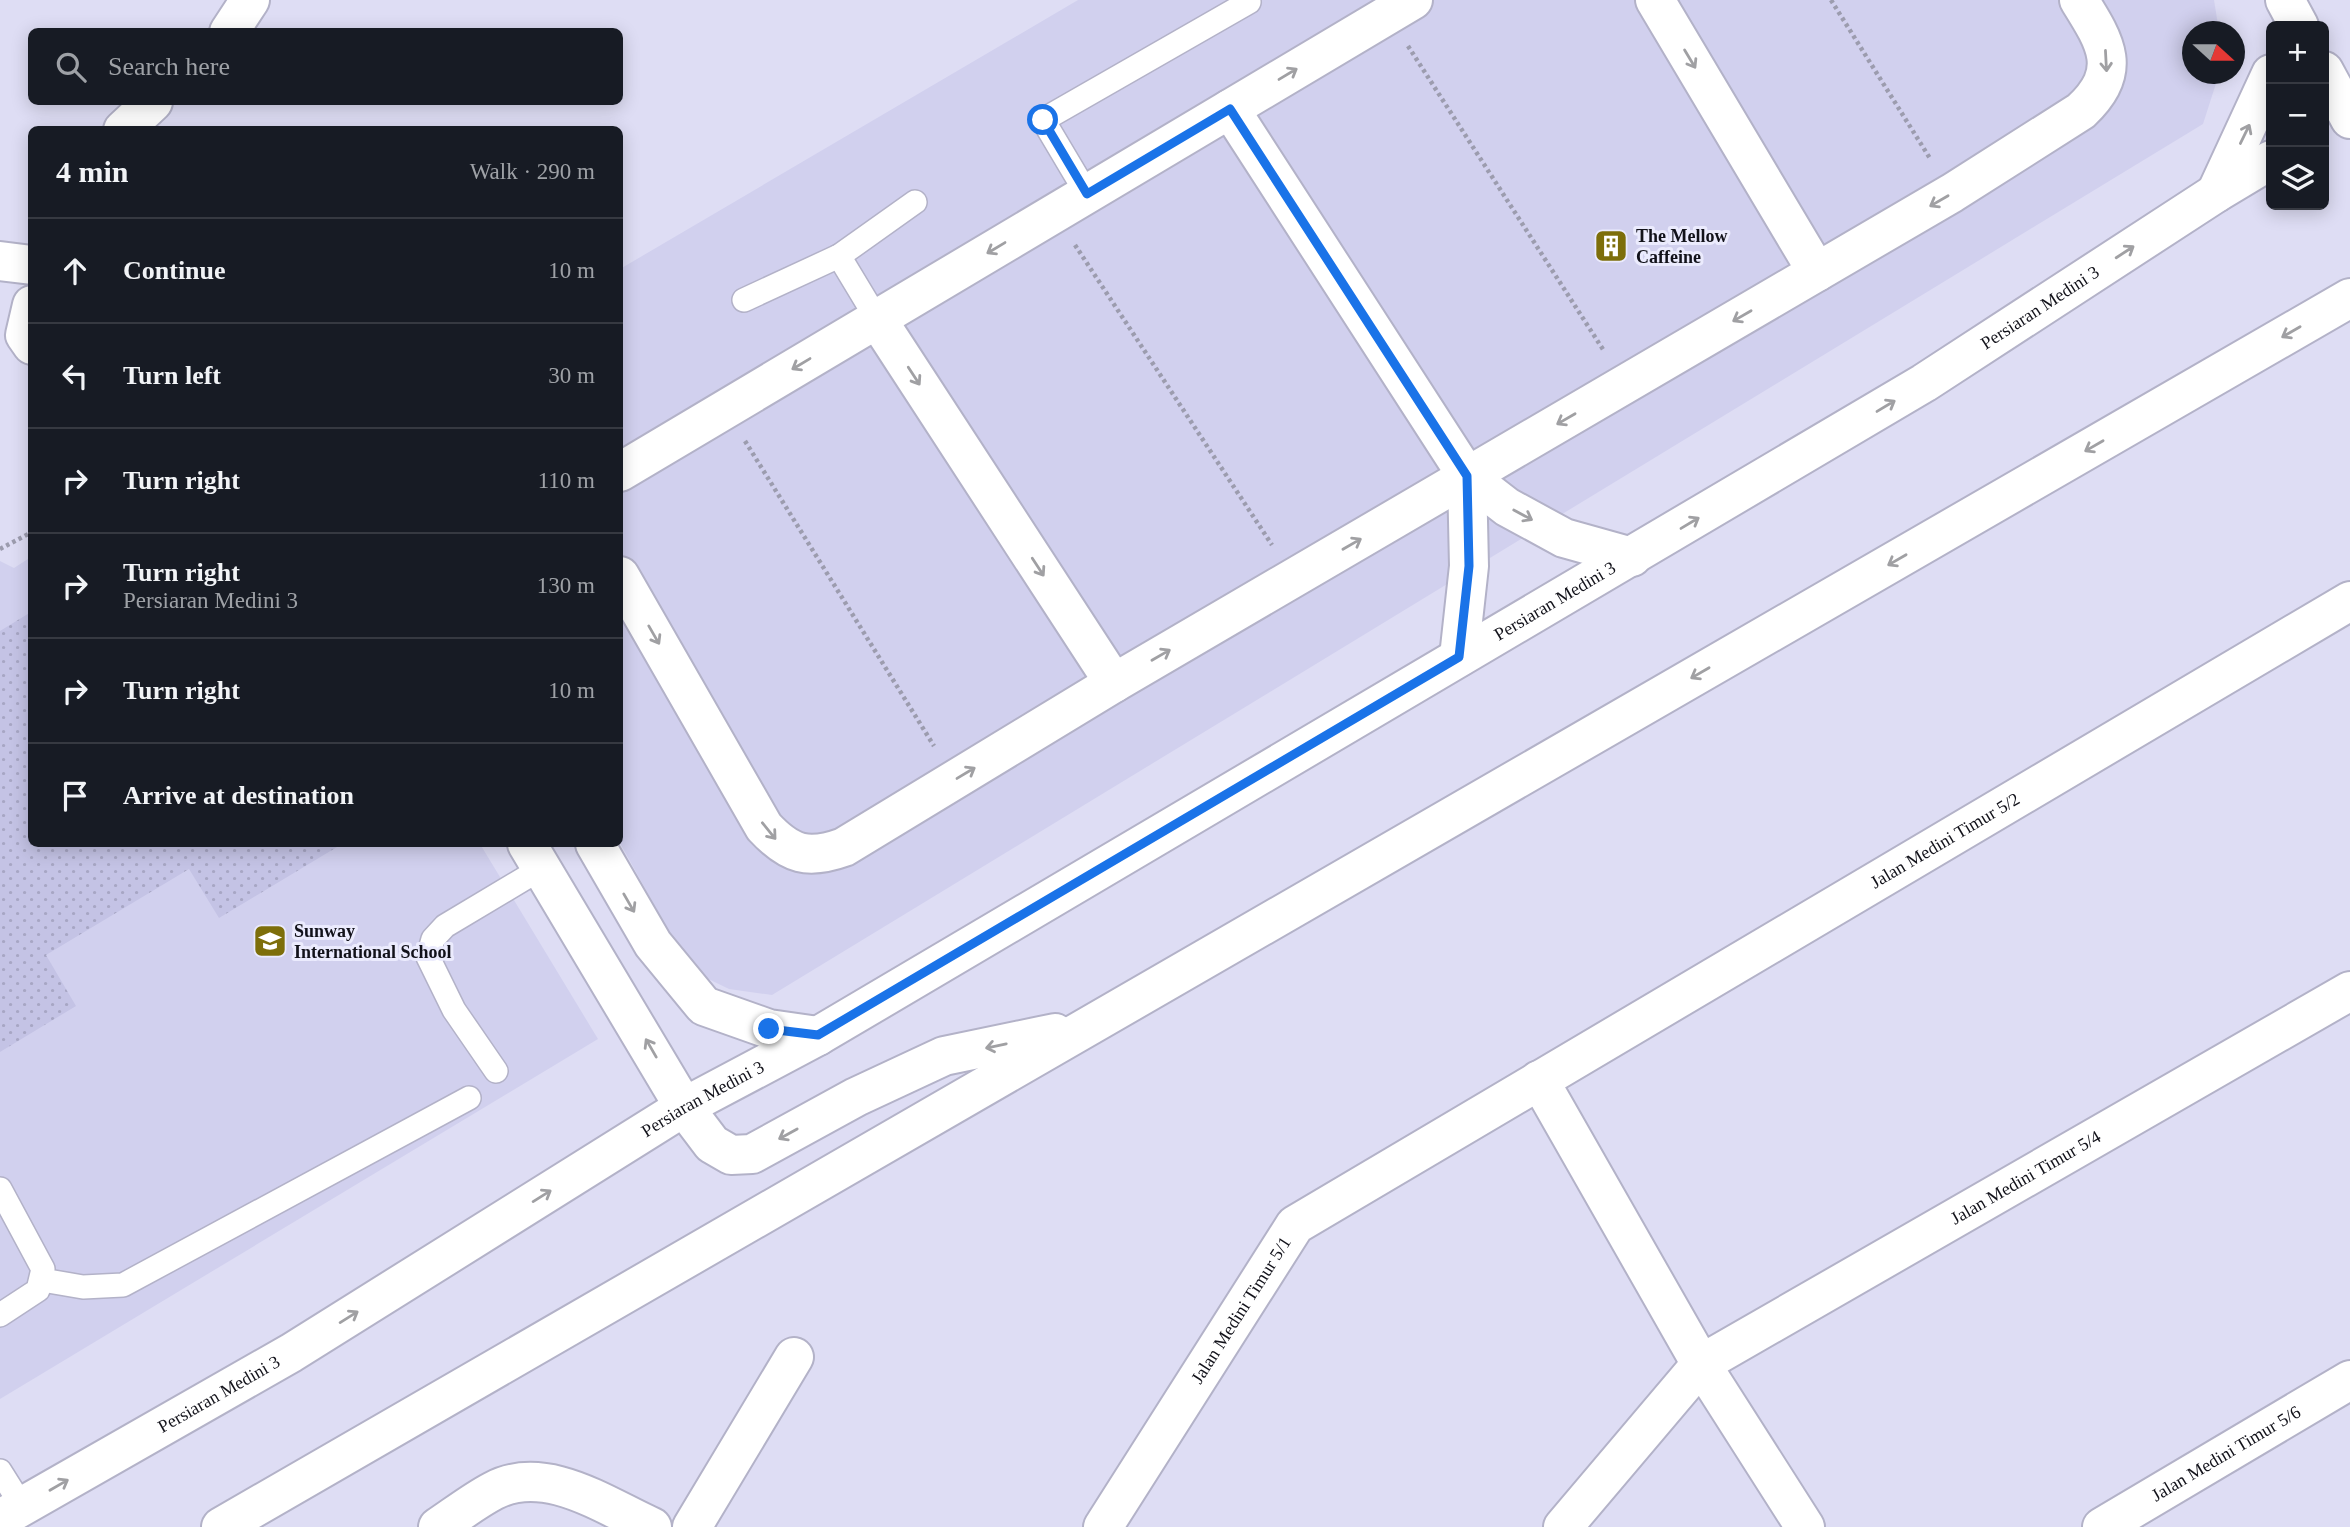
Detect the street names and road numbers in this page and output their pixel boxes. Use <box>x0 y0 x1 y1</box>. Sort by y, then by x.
street label: Persiaran Medini 3 <box>1977 262 2103 353</box>
street label: Persiaran Medini 3 <box>1491 557 1619 644</box>
street label: Jalan Medini Timur 5/2 <box>1867 789 2023 892</box>
street label: Persiaran Medini 3 <box>638 1057 767 1141</box>
street label: Jalan Medini Timur 5/4 <box>1947 1126 2104 1228</box>
street label: Jalan Medini Timur 5/1 <box>1187 1233 1295 1387</box>
street label: Persiaran Medini 3 <box>154 1351 283 1437</box>
street label: Jalan Medini Timur 5/6 <box>2148 1402 2304 1505</box>

